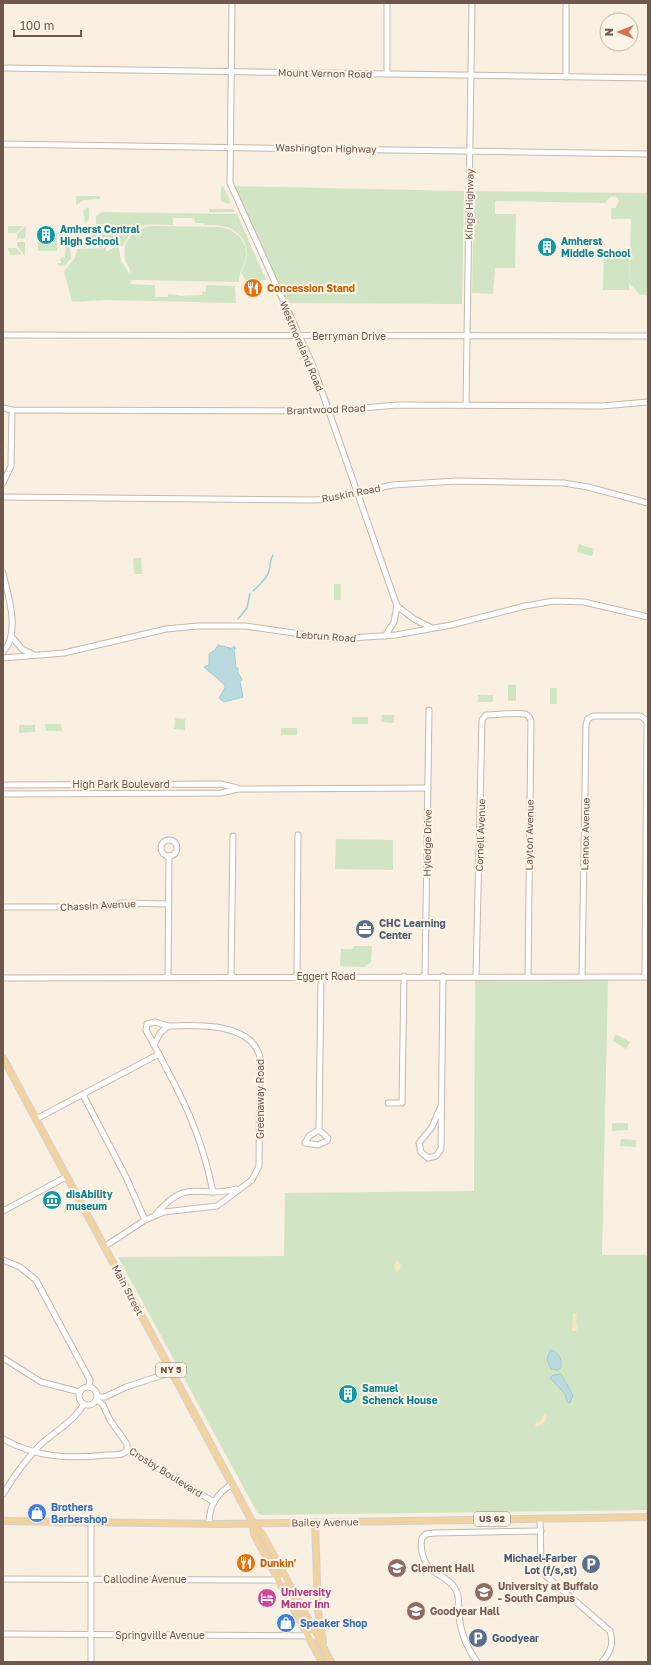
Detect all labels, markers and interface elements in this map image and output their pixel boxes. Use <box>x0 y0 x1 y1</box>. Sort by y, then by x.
scale bar <box>14 12 81 38</box>
north arrow <box>599 12 639 52</box>
text: 100 m <box>20 18 54 33</box>
text: N <box>602 28 615 36</box>
street label: Mount Vernon Road <box>278 66 372 80</box>
street label: Washington Highway <box>275 141 377 155</box>
street label: Kings Highway <box>462 168 476 240</box>
place label: Amherst Central High School <box>60 223 140 247</box>
building icon: Amherst Central High School <box>35 224 57 246</box>
place label: Amherst Middle School <box>561 235 631 259</box>
building icon: Amherst Middle School <box>536 236 558 258</box>
restaurant icon: Concession Stand <box>242 277 264 299</box>
place label: Concession Stand <box>267 282 355 294</box>
street label: Westmoreland Road <box>278 299 326 393</box>
street label: Berryman Drive <box>312 330 386 342</box>
street label: Brantwood Road <box>286 402 366 416</box>
street label: Ruskin Road <box>321 481 381 505</box>
street label: Lebrun Road <box>295 628 357 644</box>
street label: High Park Boulevard <box>72 778 170 790</box>
street label: Lennox Avenue <box>578 797 592 871</box>
street label: Cornell Avenue <box>473 798 487 872</box>
street label: Layton Avenue <box>522 799 536 871</box>
street label: Hyledge Drive <box>420 809 434 877</box>
street label: Chassin Avenue <box>60 897 136 913</box>
place label: CHC Learning Center <box>379 917 446 941</box>
office icon: CHC Learning Center <box>354 918 376 940</box>
street label: Eggert Road <box>296 970 356 982</box>
street label: Greenaway Road <box>254 1059 266 1139</box>
place label: disAbility museum <box>66 1188 113 1212</box>
museum icon: disAbility museum <box>41 1189 63 1211</box>
street label: Main Street <box>110 1263 146 1317</box>
road number: NY 5 <box>156 1363 186 1377</box>
place label: Samuel Schenck House <box>362 1382 438 1406</box>
building icon: Samuel Schenck House <box>337 1383 359 1405</box>
street label: Crosby Boulevard <box>127 1445 205 1499</box>
place label: Brothers Barbershop <box>51 1501 108 1525</box>
shop icon: Brothers Barbershop <box>26 1502 48 1524</box>
road number: US 62 <box>474 1512 510 1526</box>
street label: Bailey Avenue <box>291 1515 359 1529</box>
restaurant icon: Dunkin' <box>235 1552 257 1574</box>
place label: Michael-Farber Lot (f/s,st) <box>504 1552 577 1576</box>
parking icon: Michael-Farber Lot (f/s,st) <box>580 1553 602 1575</box>
place label: Dunkin' <box>260 1557 296 1569</box>
school or university icon: Clement Hall <box>386 1557 408 1579</box>
place label: Clement Hall <box>411 1562 475 1574</box>
street label: Callodine Avenue <box>103 1573 187 1585</box>
place label: University at Buffalo - South Campus <box>498 1580 598 1604</box>
school or university icon: University at Buffalo - South Campus <box>473 1581 495 1603</box>
place label: University Manor Inn <box>281 1586 331 1610</box>
hotel icon: University Manor Inn <box>256 1587 278 1609</box>
school or university icon: Goodyear Hall <box>405 1600 427 1622</box>
place label: Goodyear Hall <box>430 1605 500 1617</box>
shop icon: Speaker Shop <box>275 1612 297 1634</box>
place label: Speaker Shop <box>300 1617 367 1629</box>
parking icon: Goodyear <box>467 1627 489 1649</box>
street label: Springville Avenue <box>115 1629 205 1641</box>
place label: Goodyear <box>492 1632 539 1644</box>

